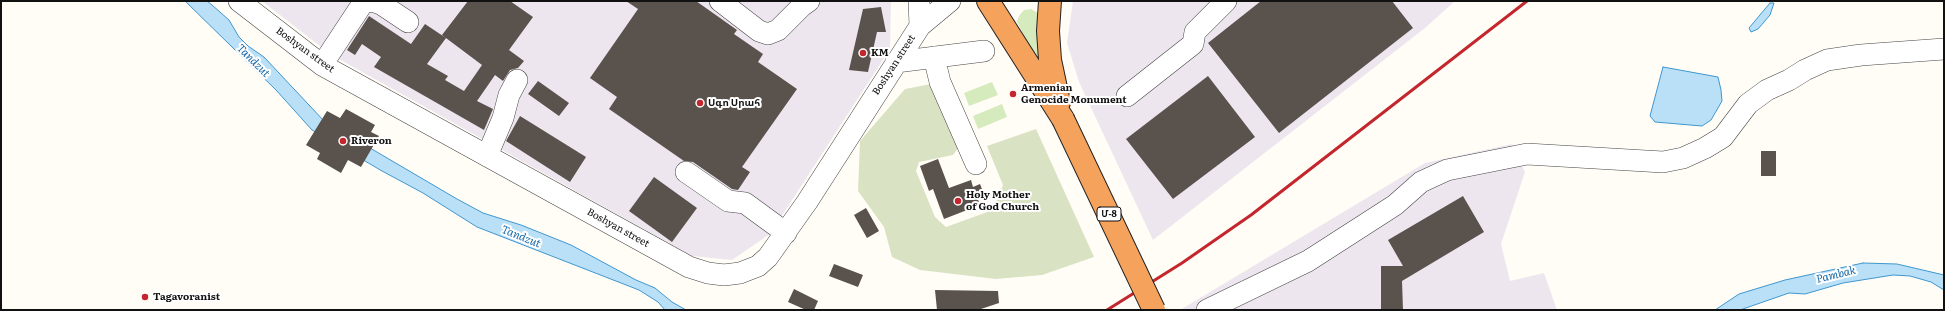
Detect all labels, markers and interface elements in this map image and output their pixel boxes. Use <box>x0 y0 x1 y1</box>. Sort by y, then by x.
street label: Boshyan street <box>273 25 337 75</box>
street label: Boshyan street <box>870 33 918 97</box>
water label: Tandzut <box>234 42 272 80</box>
place label: KM <box>871 47 889 59</box>
marker: KM <box>858 48 868 58</box>
place label: Armenian Genocide Monument <box>1021 82 1127 106</box>
marker: Armenian Genocide Monument <box>1008 89 1018 99</box>
place label: Սգո Սրահ <box>708 97 760 109</box>
marker: Սգո Սրահ <box>695 98 705 108</box>
place label: Riveron <box>351 135 392 147</box>
marker: Riveron <box>338 136 348 146</box>
place label: Holy Mother of God Church <box>966 189 1039 212</box>
marker: Holy Mother of God Church <box>953 196 963 206</box>
street label: Boshyan street <box>585 206 651 250</box>
road number: Մ-8 <box>1097 207 1121 221</box>
water label: Tandzut <box>499 223 543 251</box>
water label: Pambak <box>1815 264 1857 286</box>
place label: Tagavoranist <box>153 291 220 303</box>
marker: Tagavoranist <box>140 292 150 302</box>

